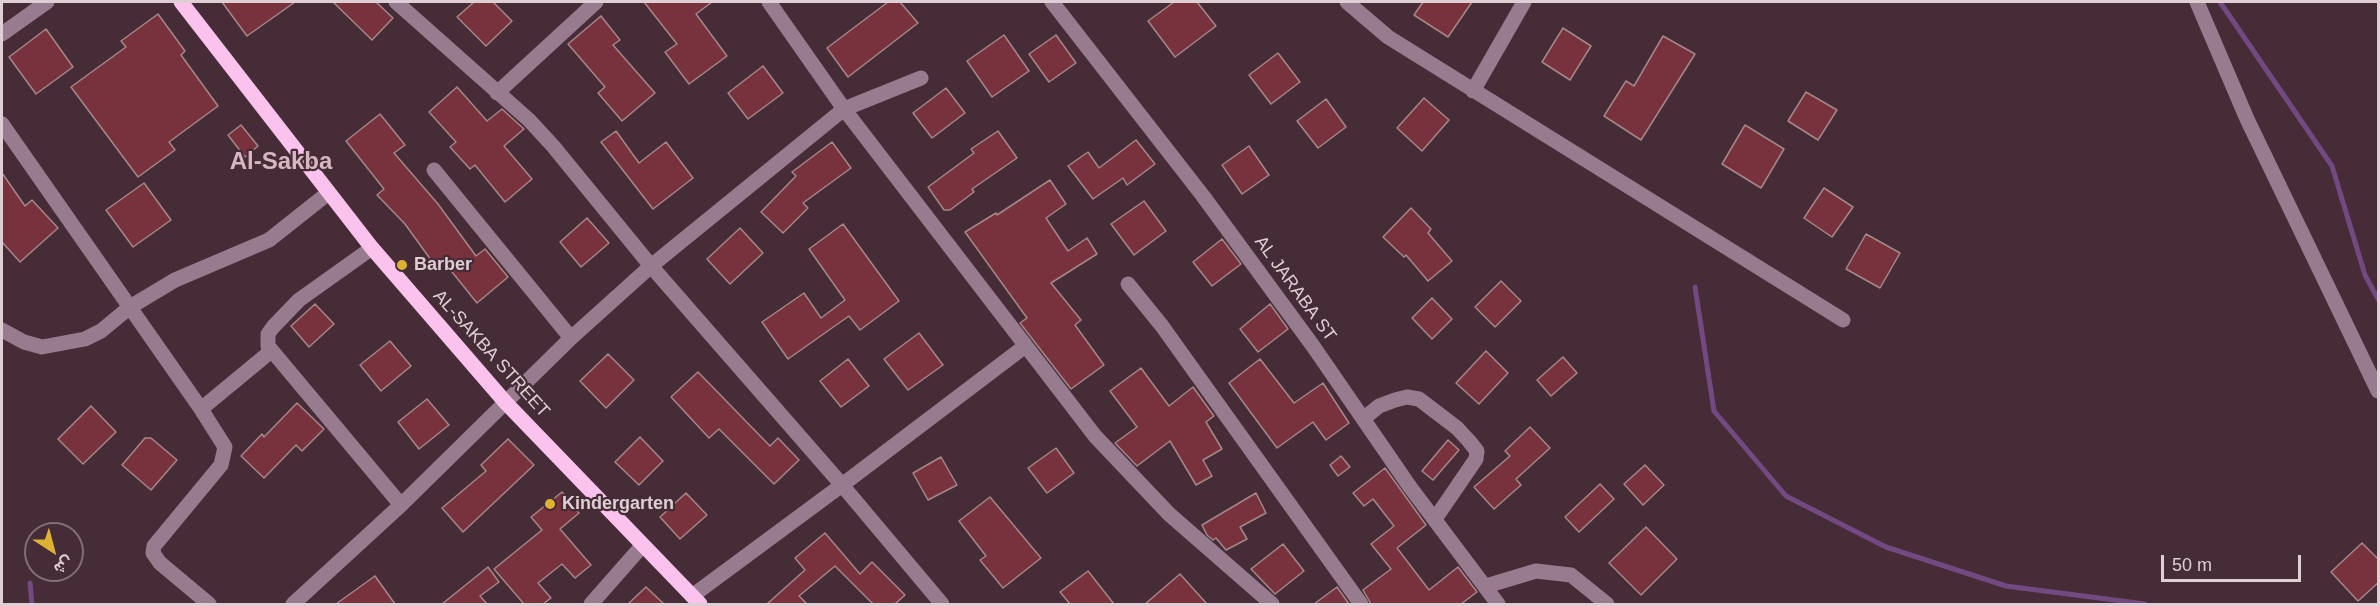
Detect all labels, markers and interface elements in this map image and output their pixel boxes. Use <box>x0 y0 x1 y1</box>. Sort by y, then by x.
district label: Al-Sakba <box>230 148 332 176</box>
street label: AL JARABA ST <box>1250 232 1340 346</box>
place label: Barber <box>414 254 472 276</box>
marker: Barber <box>395 258 409 272</box>
street label: AL-SAKBA STREET <box>428 286 554 422</box>
place label: Kindergarten <box>562 493 674 515</box>
marker: Kindergarten <box>543 497 557 511</box>
north arrow <box>24 522 84 582</box>
scale bar <box>2164 543 2304 581</box>
text: ش <box>51 553 76 578</box>
text: 50 m <box>2172 555 2212 575</box>

